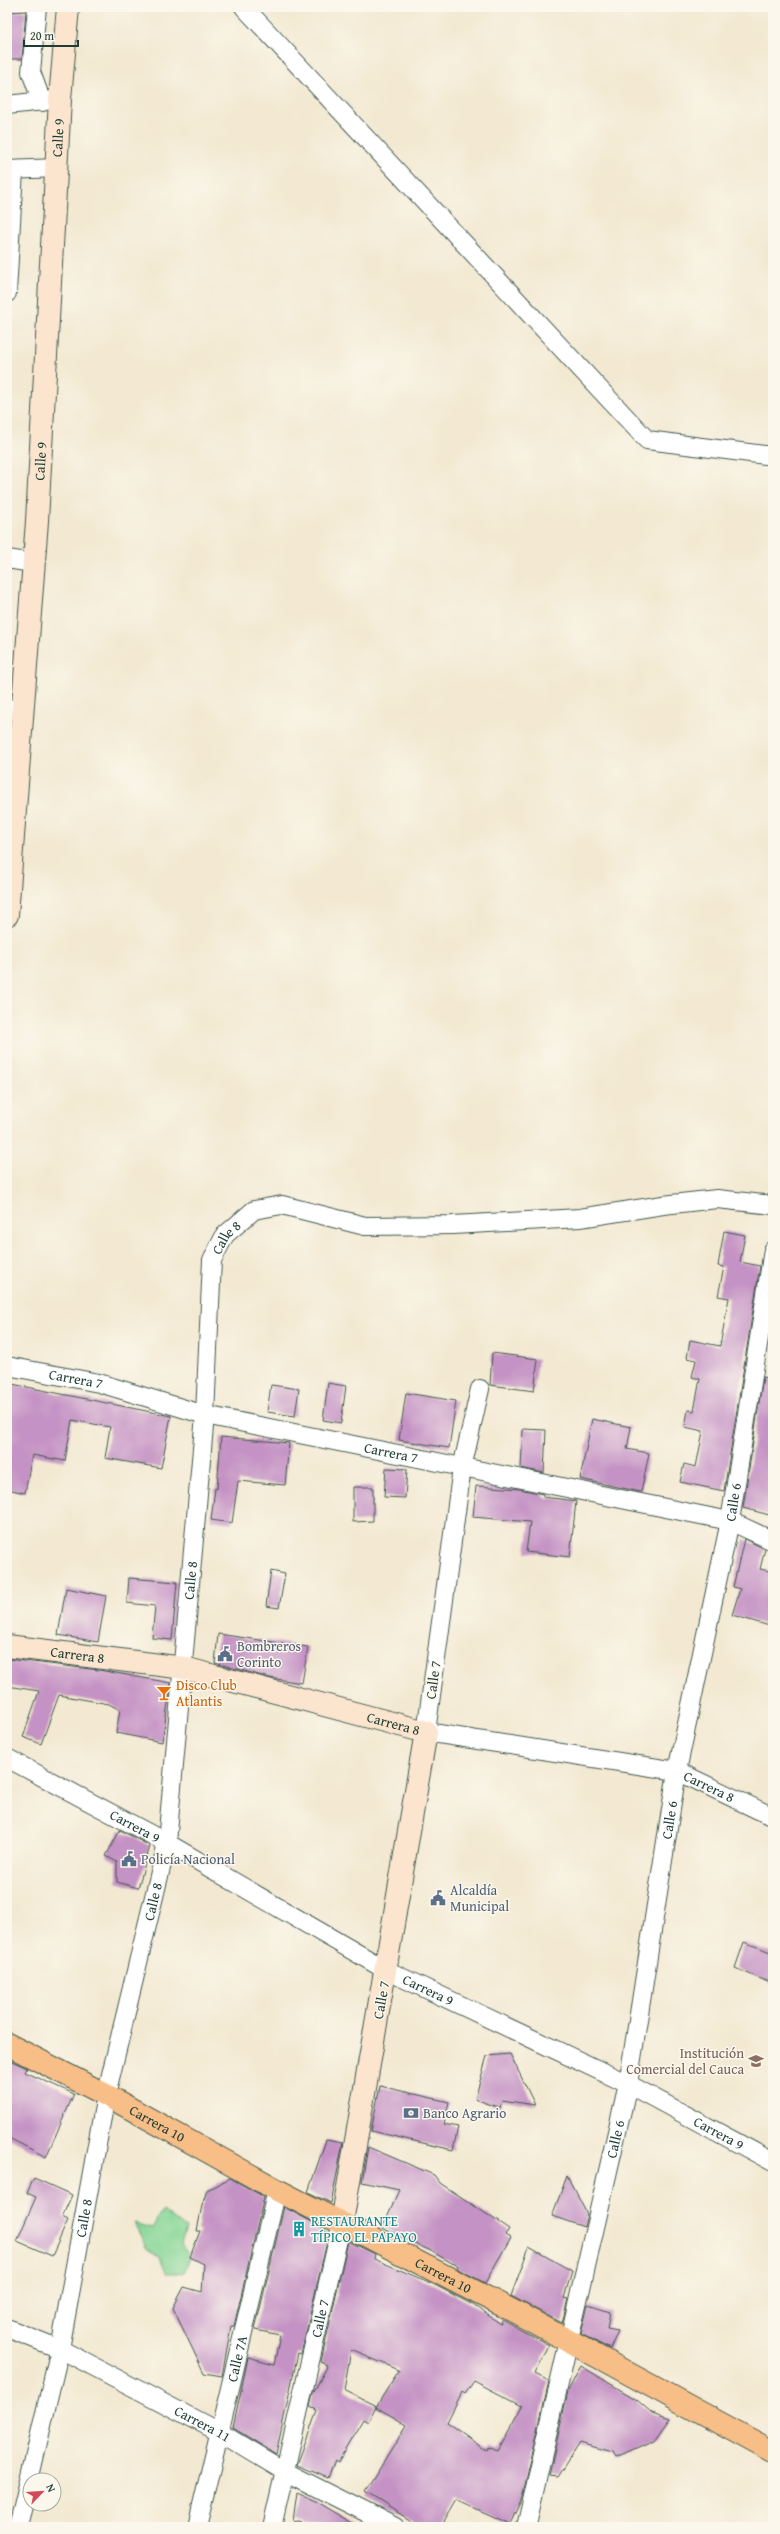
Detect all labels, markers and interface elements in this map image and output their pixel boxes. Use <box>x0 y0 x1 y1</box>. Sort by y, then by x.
scale bar <box>24 22 78 48</box>
text: 20 m <box>30 27 54 44</box>
street label: Calle 9 <box>47 118 69 157</box>
street label: Calle 9 <box>29 441 51 481</box>
street label: Calle 8 <box>207 1216 245 1258</box>
street label: Carrera 7 <box>47 1364 106 1394</box>
street label: Carrera 7 <box>362 1437 420 1468</box>
street label: Calle 6 <box>720 1481 746 1523</box>
street label: Calle 8 <box>179 1560 202 1600</box>
place label: Bombreros Corinto <box>237 1636 301 1672</box>
street label: Carrera 8 <box>49 1641 106 1668</box>
public building icon: Bombreros Corinto <box>216 1645 234 1663</box>
street label: Calle 7 <box>420 1659 446 1700</box>
place label: Disco Club Atlantis <box>176 1675 237 1711</box>
bar icon: Disco Club Atlantis <box>155 1684 173 1702</box>
street label: Carrera 8 <box>365 1707 422 1740</box>
street label: Carrera 8 <box>680 1766 738 1807</box>
street label: Calle 6 <box>656 1799 682 1840</box>
street label: Carrera 9 <box>106 1804 164 1848</box>
place label: Policía Nacional <box>141 1849 235 1869</box>
public building icon: Policía Nacional <box>120 1850 138 1868</box>
street label: Calle 8 <box>139 1880 167 1923</box>
place label: Alcaldía Municipal <box>450 1880 509 1916</box>
public building icon: Alcaldía Municipal <box>429 1889 447 1907</box>
street label: Carrera 9 <box>399 1969 457 2011</box>
street label: Calle 7 <box>368 1979 394 2021</box>
place label: Institución Comercial del Cauca <box>626 2043 744 2079</box>
school or university icon: Institución Comercial del Cauca <box>747 2052 765 2070</box>
street label: Carrera 10 <box>126 2100 189 2147</box>
place label: Banco Agrario <box>423 2103 506 2123</box>
bank icon: Banco Agrario <box>402 2104 420 2122</box>
street label: Carrera 9 <box>690 2111 748 2155</box>
street label: Calle 6 <box>601 2118 629 2160</box>
street label: Calle 8 <box>70 2197 97 2239</box>
place label: RESTAURANTE TÍPICO EL PAPAYO <box>311 2211 417 2247</box>
building icon: RESTAURANTE TÍPICO EL PAPAYO <box>290 2220 308 2238</box>
street label: Carrera 10 <box>412 2252 475 2298</box>
street label: Calle 7 <box>306 2297 334 2339</box>
street label: Calle 7A <box>222 2333 252 2384</box>
street label: Carrera 11 <box>171 2401 235 2447</box>
north arrow <box>22 2472 62 2512</box>
text: N <box>42 2481 60 2495</box>

